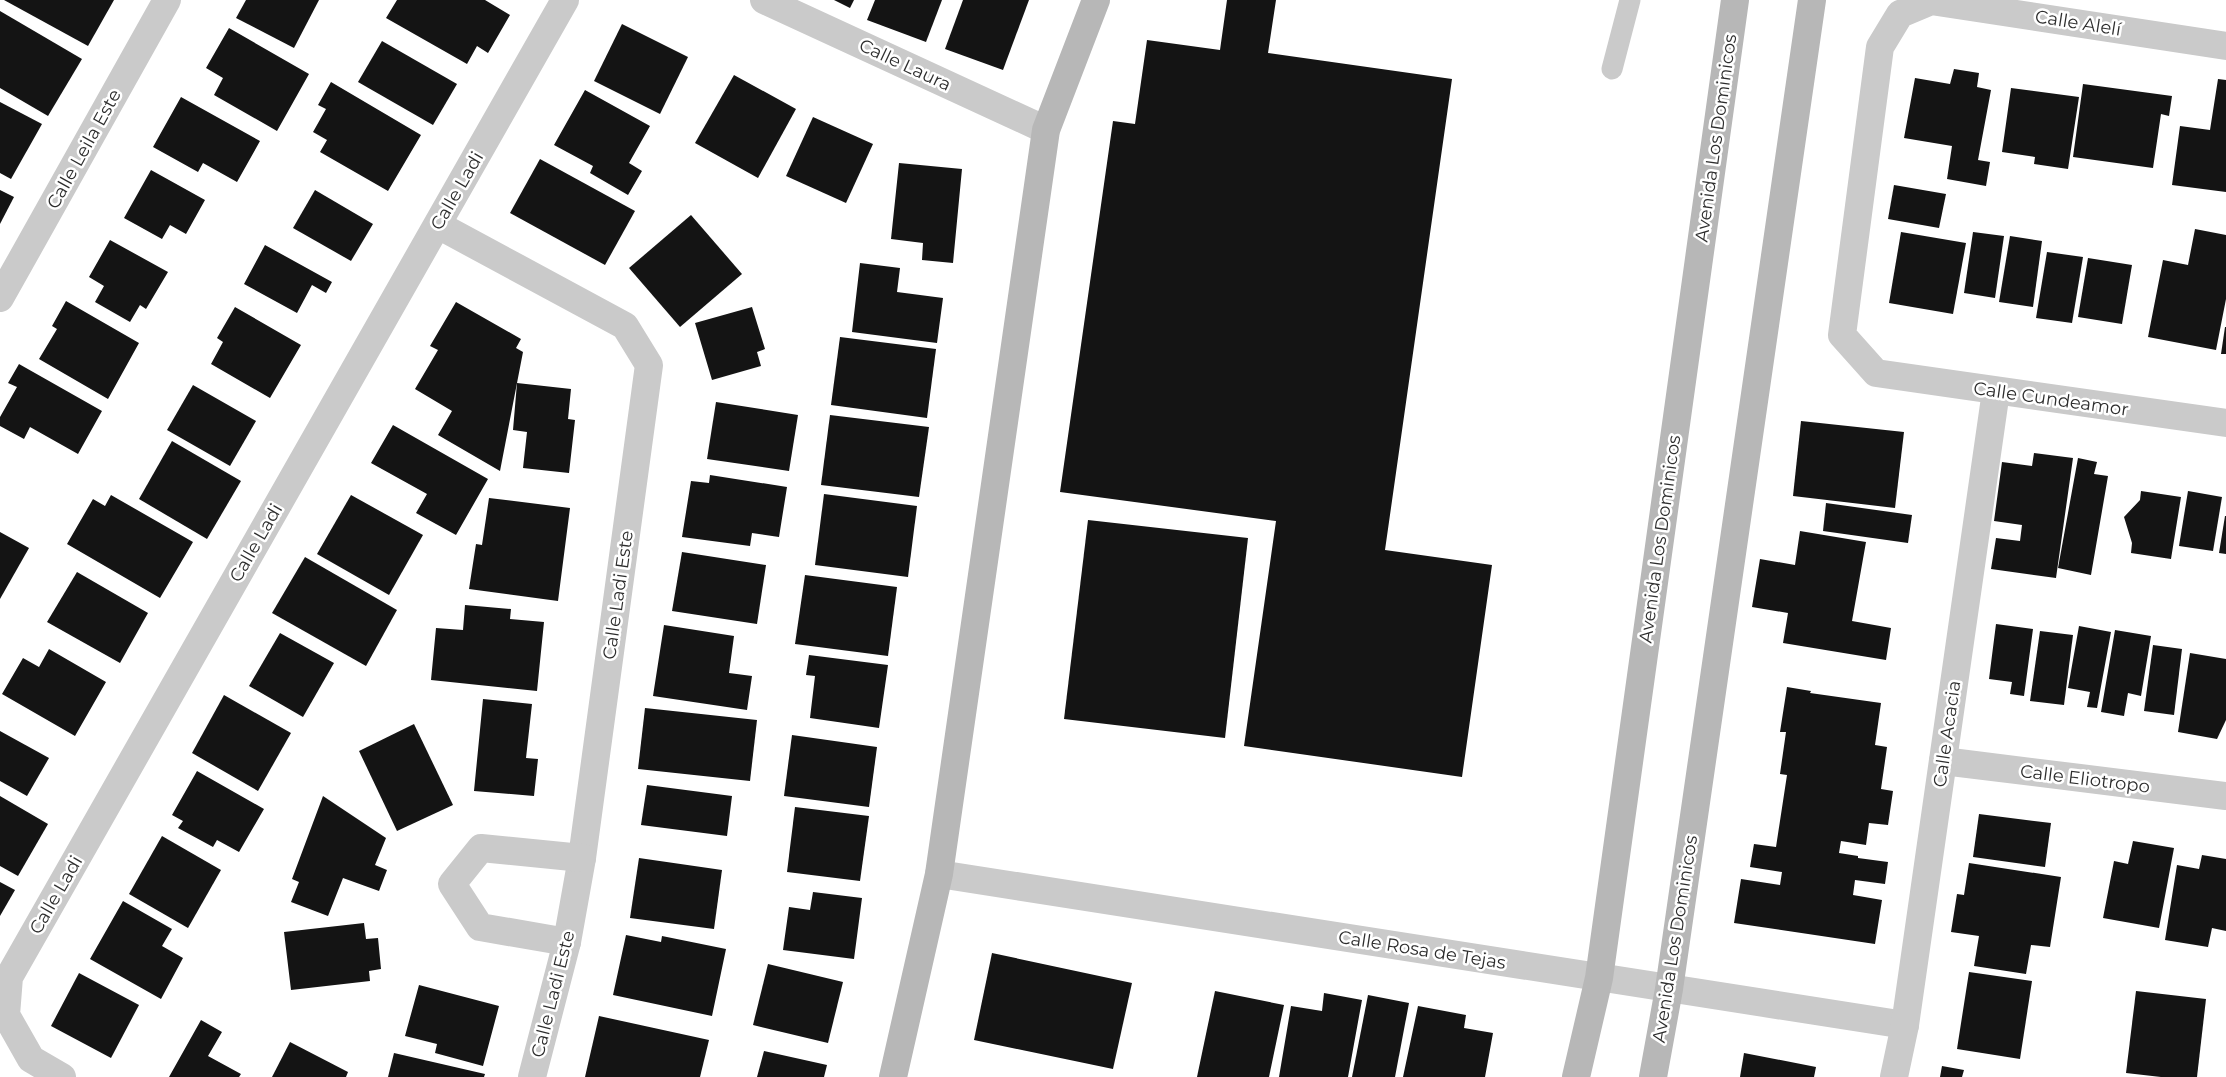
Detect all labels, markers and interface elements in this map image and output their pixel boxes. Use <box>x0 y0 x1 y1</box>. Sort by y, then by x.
street label: Calle Alelí <box>2033 5 2124 41</box>
street label: Avenida Los Dominicos <box>1691 32 1742 243</box>
street label: Calle Laura <box>856 34 954 96</box>
street label: Calle Leila Este <box>42 85 126 213</box>
street label: Calle Ladi <box>426 148 488 234</box>
street label: Calle Cundeamor <box>1972 377 2130 421</box>
street label: Avenida Los Dominicos <box>1635 433 1686 644</box>
street label: Calle Ladi <box>225 500 287 586</box>
street label: Calle Ladi Este <box>598 529 638 661</box>
street label: Calle Acacia <box>1929 679 1965 789</box>
street label: Calle Eliotropo <box>2019 760 2151 798</box>
street label: Avenida Los Dominicos <box>1648 833 1702 1044</box>
street label: Calle Ladi <box>25 852 87 938</box>
street label: Calle Rosa de Tejas <box>1337 926 1507 974</box>
street label: Calle Ladi Este <box>527 928 579 1060</box>

